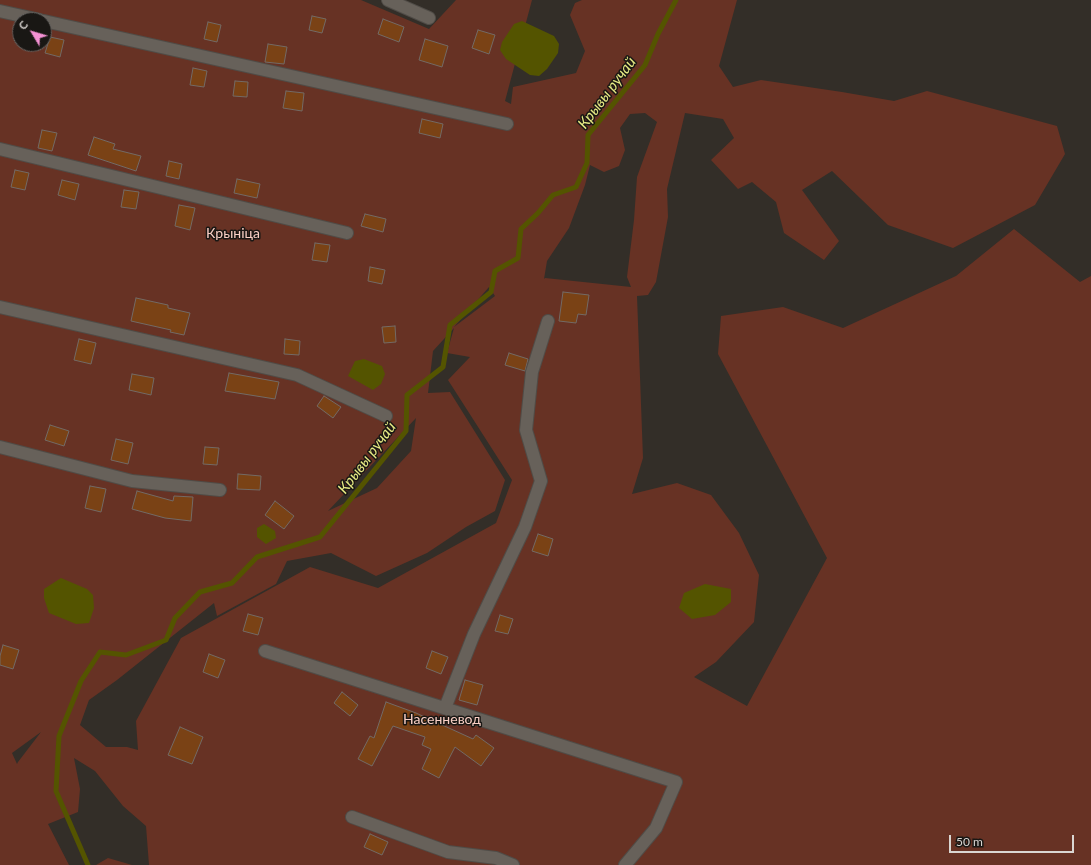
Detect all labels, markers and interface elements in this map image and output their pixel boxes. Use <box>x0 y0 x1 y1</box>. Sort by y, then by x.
north arrow <box>12 12 52 52</box>
text: С <box>16 18 30 32</box>
water label: Крывы ручай <box>574 54 640 132</box>
park label: Крыніца <box>206 225 260 241</box>
water label: Крывы ручай <box>334 419 400 497</box>
park label: Насенневод <box>403 711 481 727</box>
scale bar <box>951 827 1076 853</box>
text: 50 m <box>956 834 983 849</box>

